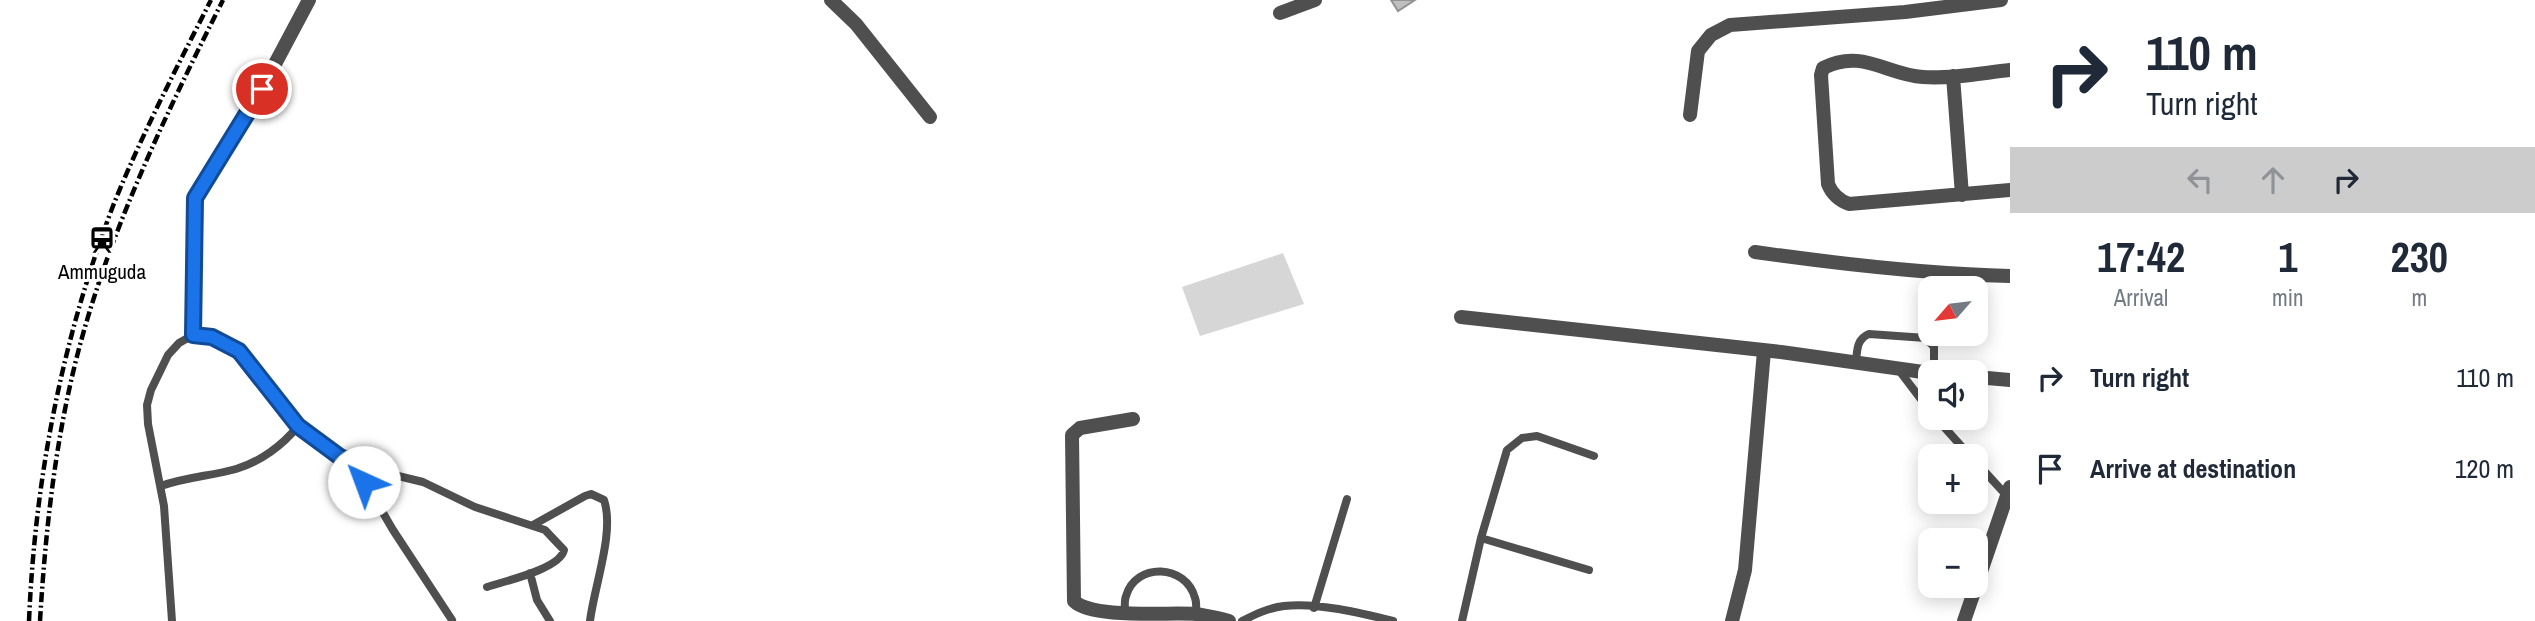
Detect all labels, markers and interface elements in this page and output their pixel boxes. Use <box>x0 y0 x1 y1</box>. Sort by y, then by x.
text: 110 m <box>2146 19 2258 85</box>
icon: right <box>2031 28 2122 119</box>
pin <box>232 59 292 119</box>
icon: arrive <box>243 70 281 108</box>
text: Turn right <box>2146 82 2258 125</box>
icon: left <box>2181 161 2219 199</box>
icon: ahead <box>2254 161 2292 199</box>
icon: right <box>2327 161 2365 199</box>
station icon: Ammuguda <box>87 225 117 255</box>
text: 17:42 <box>2097 229 2185 285</box>
text: 1 <box>2278 229 2297 285</box>
text: 230 <box>2391 229 2448 285</box>
place label: Ammuguda <box>57 257 146 286</box>
north arrow <box>1918 276 1988 346</box>
map controls <box>1918 276 1988 598</box>
text: Arrival <box>2114 282 2168 313</box>
text: min <box>2272 282 2304 313</box>
text: m <box>2411 282 2427 313</box>
icon: right <box>2031 359 2069 397</box>
button: sound <box>1918 360 1988 430</box>
text: Turn right <box>2090 360 2189 395</box>
text: 110 m <box>2456 360 2514 395</box>
button: + <box>1918 444 1988 514</box>
position arrow <box>327 445 401 519</box>
icon: arrive <box>2031 450 2069 488</box>
text: Arrive at destination <box>2090 451 2296 486</box>
text: 120 m <box>2455 451 2514 486</box>
button: − <box>1918 528 1988 598</box>

